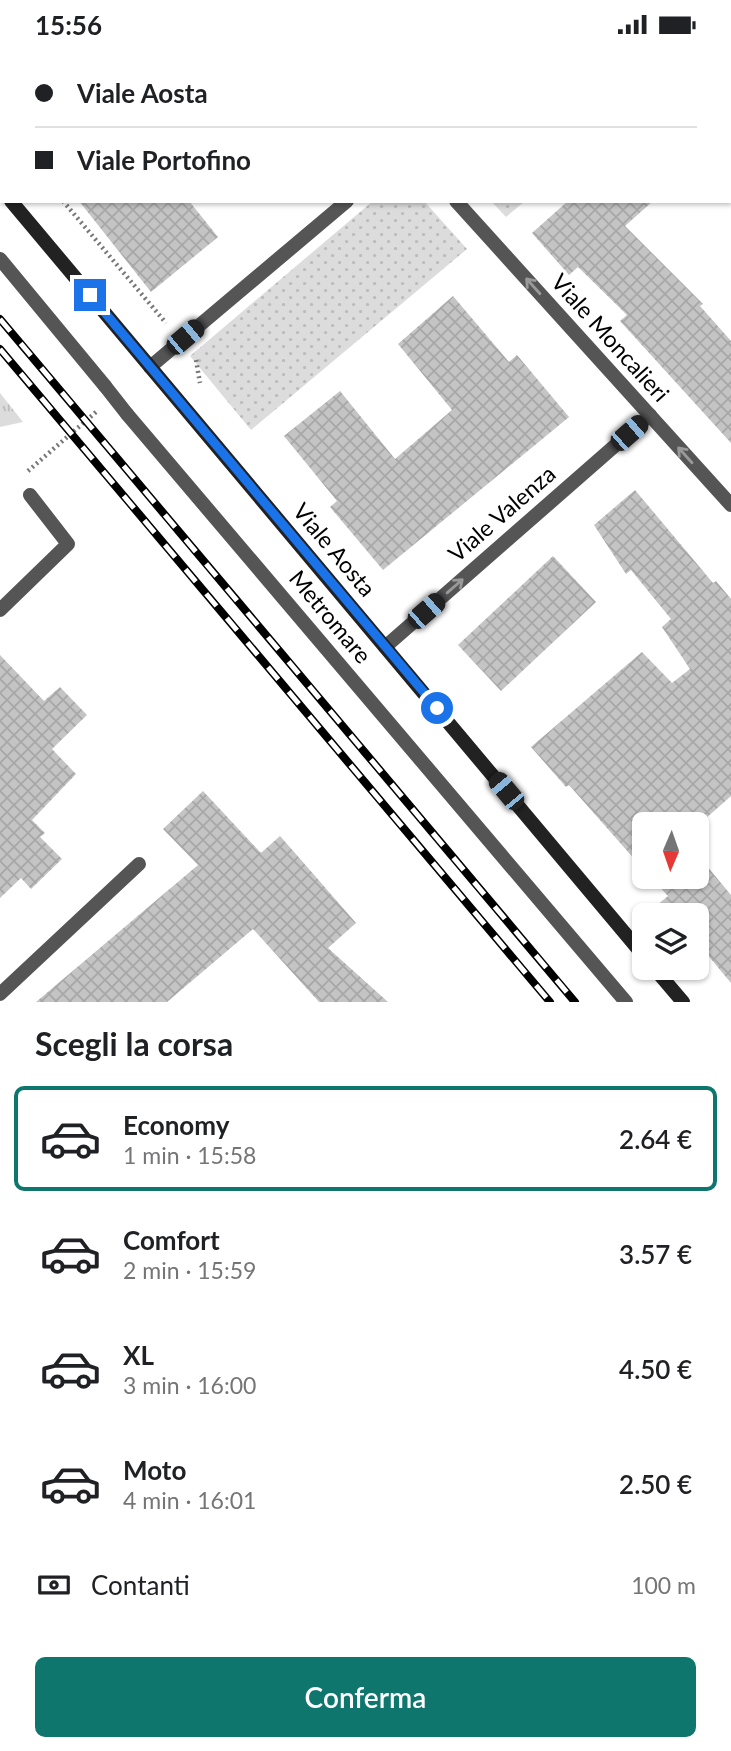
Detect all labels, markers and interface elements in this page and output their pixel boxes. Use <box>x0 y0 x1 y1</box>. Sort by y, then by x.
text: 15:56 <box>35 9 102 41</box>
text: Viale Aosta <box>77 77 208 109</box>
text: Viale Portofino <box>77 144 251 176</box>
street label: Viale Moncalieri <box>546 268 675 407</box>
one-way arrow <box>524 278 541 295</box>
route end <box>74 279 106 311</box>
car <box>163 315 208 359</box>
car <box>607 411 652 455</box>
one-way arrow <box>677 446 693 464</box>
street label: Viale Valenza <box>442 459 561 567</box>
street label: Viale Aosta <box>288 497 382 602</box>
street label: Metromare <box>284 564 378 669</box>
one-way arrow <box>446 578 464 594</box>
car <box>404 589 449 633</box>
route start <box>421 692 453 724</box>
car <box>485 768 528 814</box>
north arrow <box>632 812 709 889</box>
map controls <box>632 812 709 980</box>
button: layers <box>632 903 709 980</box>
text: Scegli la corsa <box>35 1024 233 1063</box>
icon: car <box>39 1107 102 1170</box>
text: Economy <box>123 1109 229 1141</box>
text: 2.64 € <box>619 1123 692 1155</box>
text: 1 min · 15:58 <box>123 1141 256 1169</box>
icon: car <box>39 1222 102 1285</box>
text: Comfort <box>123 1224 220 1256</box>
text: 3.57 € <box>619 1238 692 1270</box>
text: 2 min · 15:59 <box>123 1256 256 1284</box>
icon: car <box>39 1337 102 1400</box>
text: XL <box>123 1339 154 1371</box>
text: 4.50 € <box>619 1353 692 1385</box>
text: 3 min · 16:00 <box>123 1371 256 1399</box>
icon: car <box>39 1452 102 1515</box>
text: Moto <box>123 1454 186 1486</box>
text: 2.50 € <box>619 1468 692 1500</box>
text: 4 min · 16:01 <box>123 1486 256 1514</box>
icon: cash <box>35 1566 73 1604</box>
text: Contanti <box>91 1569 190 1601</box>
text: 100 m <box>631 1571 696 1599</box>
button: Conferma <box>35 1657 696 1737</box>

